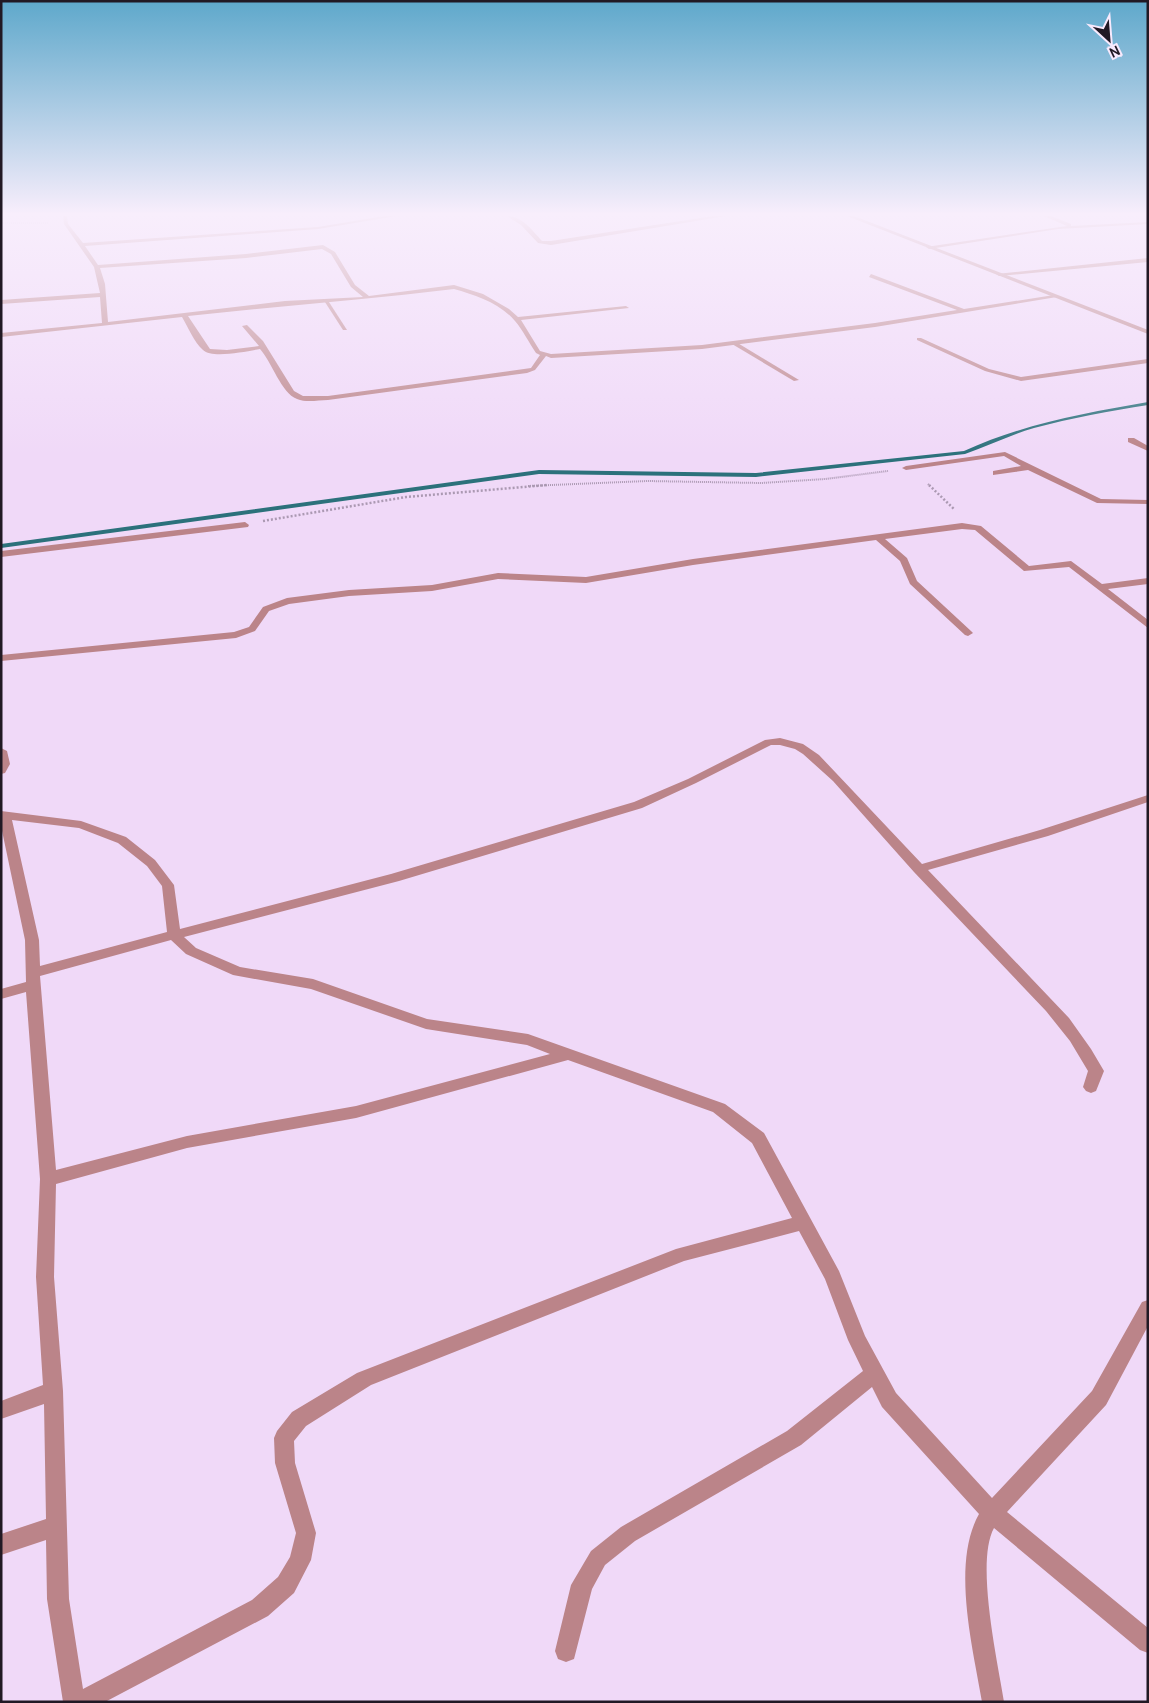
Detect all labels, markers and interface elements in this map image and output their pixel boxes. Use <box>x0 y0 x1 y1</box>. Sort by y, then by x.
north arrow <box>1084 15 1134 65</box>
text: N <box>1106 41 1123 62</box>

